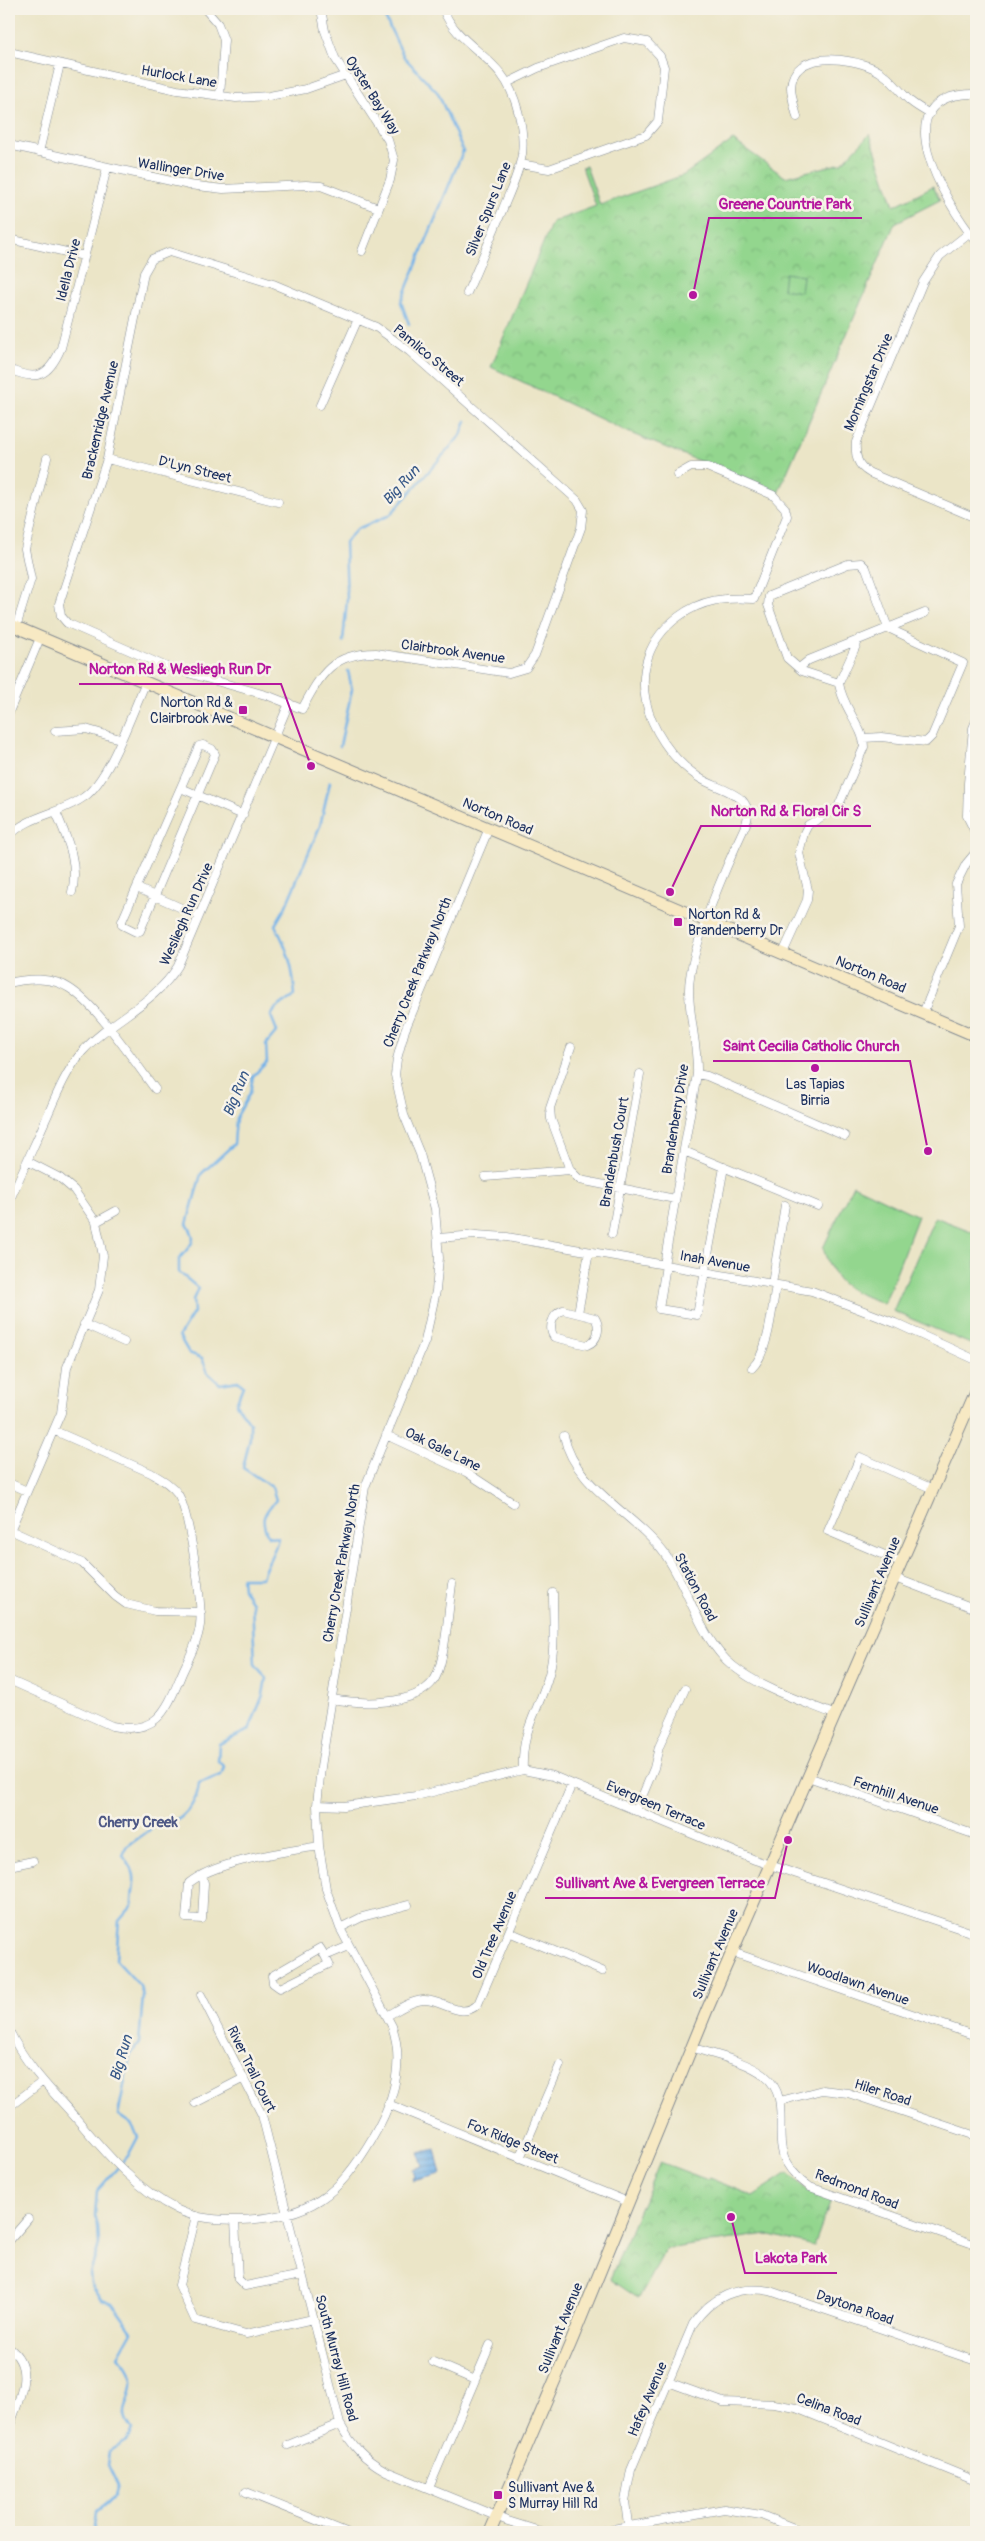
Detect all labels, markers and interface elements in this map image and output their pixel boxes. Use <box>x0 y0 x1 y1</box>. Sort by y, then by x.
street label: Oyster Bay Way <box>342 53 404 138</box>
street label: Hurlock Lane <box>140 61 218 92</box>
street label: Wallinger Drive <box>136 154 225 185</box>
street label: Silver Spurs Lane <box>462 159 515 259</box>
callout: Greene Countrie Park <box>709 188 862 218</box>
text: Greene Countrie Park <box>719 195 852 214</box>
street label: Idella Drive <box>53 237 84 303</box>
street label: Pamlico Street <box>390 321 468 390</box>
street label: Morningstar Drive <box>840 331 897 433</box>
street label: Brackenridge Avenue <box>79 359 122 481</box>
street label: D'Lyn Street <box>157 452 233 487</box>
water label: Big Run <box>379 461 425 509</box>
street label: Clairbrook Avenue <box>400 636 506 667</box>
callout: Norton Rd & Wesliegh Run Dr <box>79 654 281 684</box>
text: Norton Rd & Wesliegh Run Dr <box>89 660 272 679</box>
place label: Norton Rd & Clairbrook Ave <box>150 694 233 727</box>
marker: Norton Rd & Clairbrook Ave <box>237 704 249 716</box>
street label: Norton Road <box>460 794 536 839</box>
callout: Norton Rd & Floral Cir S <box>701 796 871 826</box>
text: Norton Rd & Floral Cir S <box>711 802 861 821</box>
street label: Wesliegh Run Drive <box>156 860 217 968</box>
street label: Cherry Creek Parkway North <box>379 894 455 1050</box>
place label: Norton Rd & Brandenberry Dr <box>688 906 783 939</box>
marker: Norton Rd & Brandenberry Dr <box>672 916 684 928</box>
street label: Norton Road <box>833 952 909 997</box>
callout: Saint Cecilia Catholic Church <box>713 1031 910 1061</box>
text: Saint Cecilia Catholic Church <box>722 1037 900 1056</box>
marker: Las Tapias Birria <box>809 1062 821 1074</box>
street label: Brandenberry Drive <box>658 1063 693 1175</box>
water label: Big Run <box>219 1068 255 1119</box>
place label: Las Tapias Birria <box>785 1076 845 1109</box>
street label: Brandenbush Court <box>596 1095 633 1209</box>
street label: Inah Avenue <box>678 1247 751 1276</box>
street label: Oak Gale Lane <box>402 1424 484 1475</box>
street label: Cherry Creek Parkway North <box>319 1482 364 1644</box>
street label: Sullivant Avenue <box>851 1534 904 1630</box>
street label: Station Road <box>670 1550 721 1625</box>
street label: Fernhill Avenue <box>851 1773 941 1818</box>
street label: Evergreen Terrace <box>604 1777 708 1834</box>
district label: Cherry Creek <box>98 1813 178 1832</box>
callout: Sullivant Ave & Evergreen Terrace <box>545 1868 775 1898</box>
text: Sullivant Ave & Evergreen Terrace <box>555 1874 766 1893</box>
street label: Old Tree Avenue <box>468 1888 521 1982</box>
street label: Sullivant Avenue <box>689 1906 742 2002</box>
street label: Woodlawn Avenue <box>804 1958 911 2009</box>
street label: River Trail Court <box>223 2023 280 2115</box>
water label: Big Run <box>106 2032 137 2083</box>
street label: Hiler Road <box>852 2075 913 2110</box>
street label: Fox Ridge Street <box>464 2115 562 2168</box>
street label: Redmond Road <box>812 2166 901 2213</box>
callout: Lakota Park <box>745 2243 837 2273</box>
text: Lakota Park <box>755 2249 828 2268</box>
street label: Sullivant Avenue <box>534 2280 586 2376</box>
street label: Daytona Road <box>814 2286 896 2329</box>
street label: South Murray Hill Road <box>311 2293 362 2424</box>
street label: Hafey Avenue <box>624 2359 671 2439</box>
street label: Celina Road <box>794 2389 864 2430</box>
place label: Sullivant Ave & S Murray Hill Rd <box>508 2479 598 2512</box>
marker: Sullivant Ave & S Murray Hill Rd <box>492 2489 504 2501</box>

